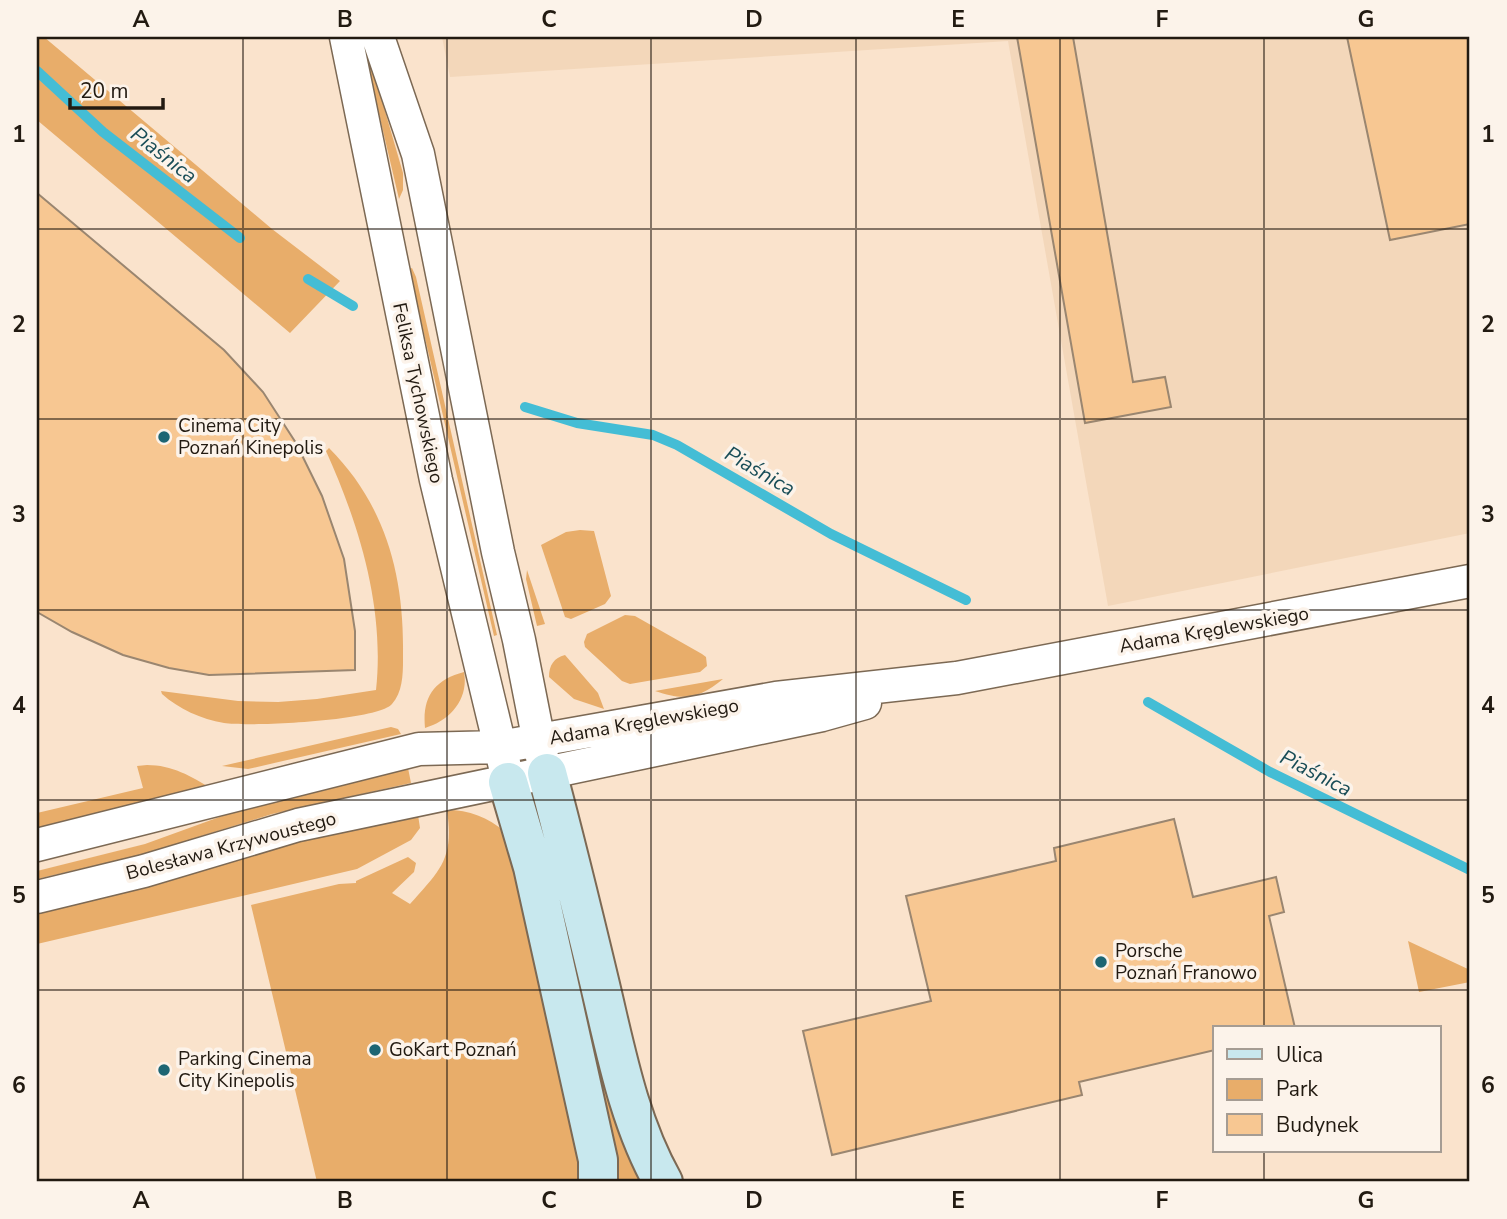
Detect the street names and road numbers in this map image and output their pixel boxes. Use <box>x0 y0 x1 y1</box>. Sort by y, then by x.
street label: Feliksa Tychowskiego <box>386 300 450 486</box>
street label: Adama Kręglewskiego <box>1117 601 1311 659</box>
street label: Adama Kręglewskiego <box>547 693 741 751</box>
street label: Bolesława Krzywoustego <box>123 805 339 887</box>

